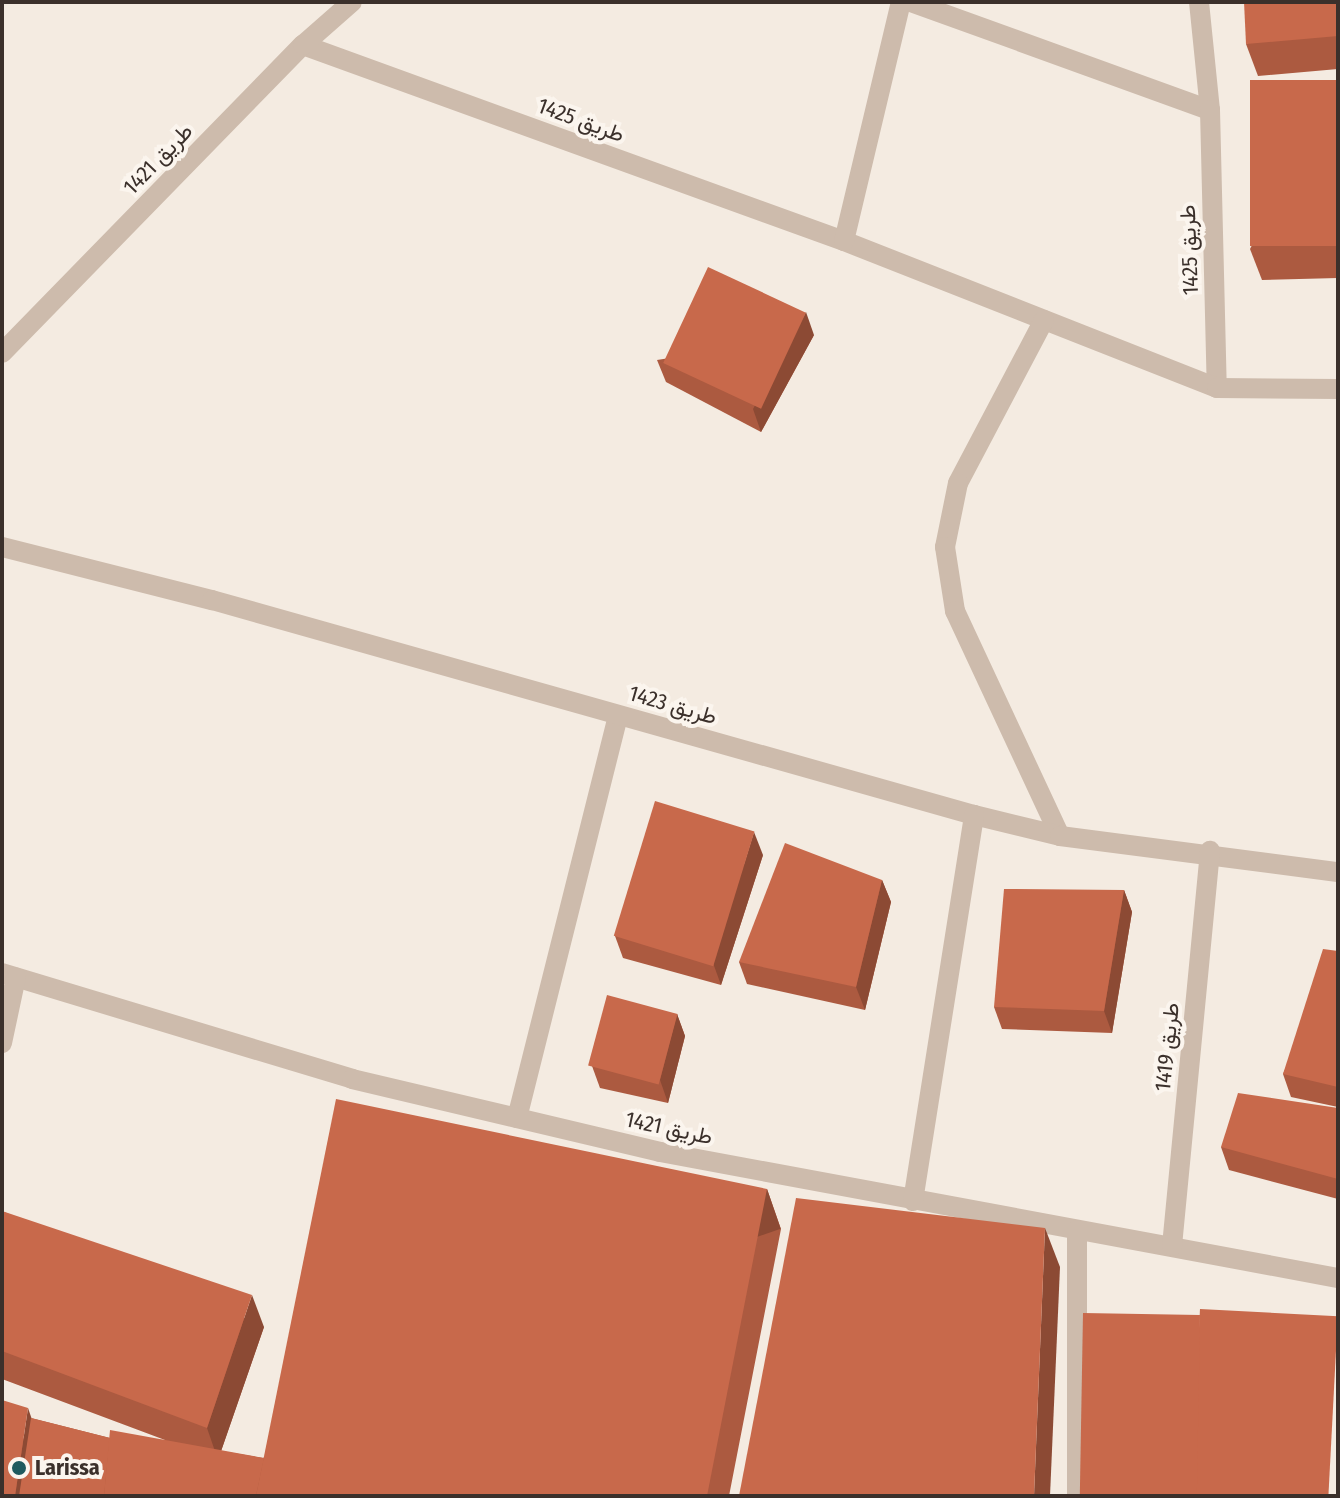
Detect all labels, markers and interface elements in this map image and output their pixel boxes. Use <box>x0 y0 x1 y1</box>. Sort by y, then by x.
street label: طريق 1425 <box>534 92 628 148</box>
street label: طريق 1421 <box>118 118 198 200</box>
street label: طريق 1425 <box>1174 204 1204 296</box>
street label: طريق 1423 <box>626 680 720 730</box>
street label: طريق 1419 <box>1149 1001 1185 1093</box>
street label: طريق 1421 <box>623 1106 715 1150</box>
place label: Larissa <box>35 1455 100 1481</box>
marker: Larissa <box>10 1459 28 1477</box>

